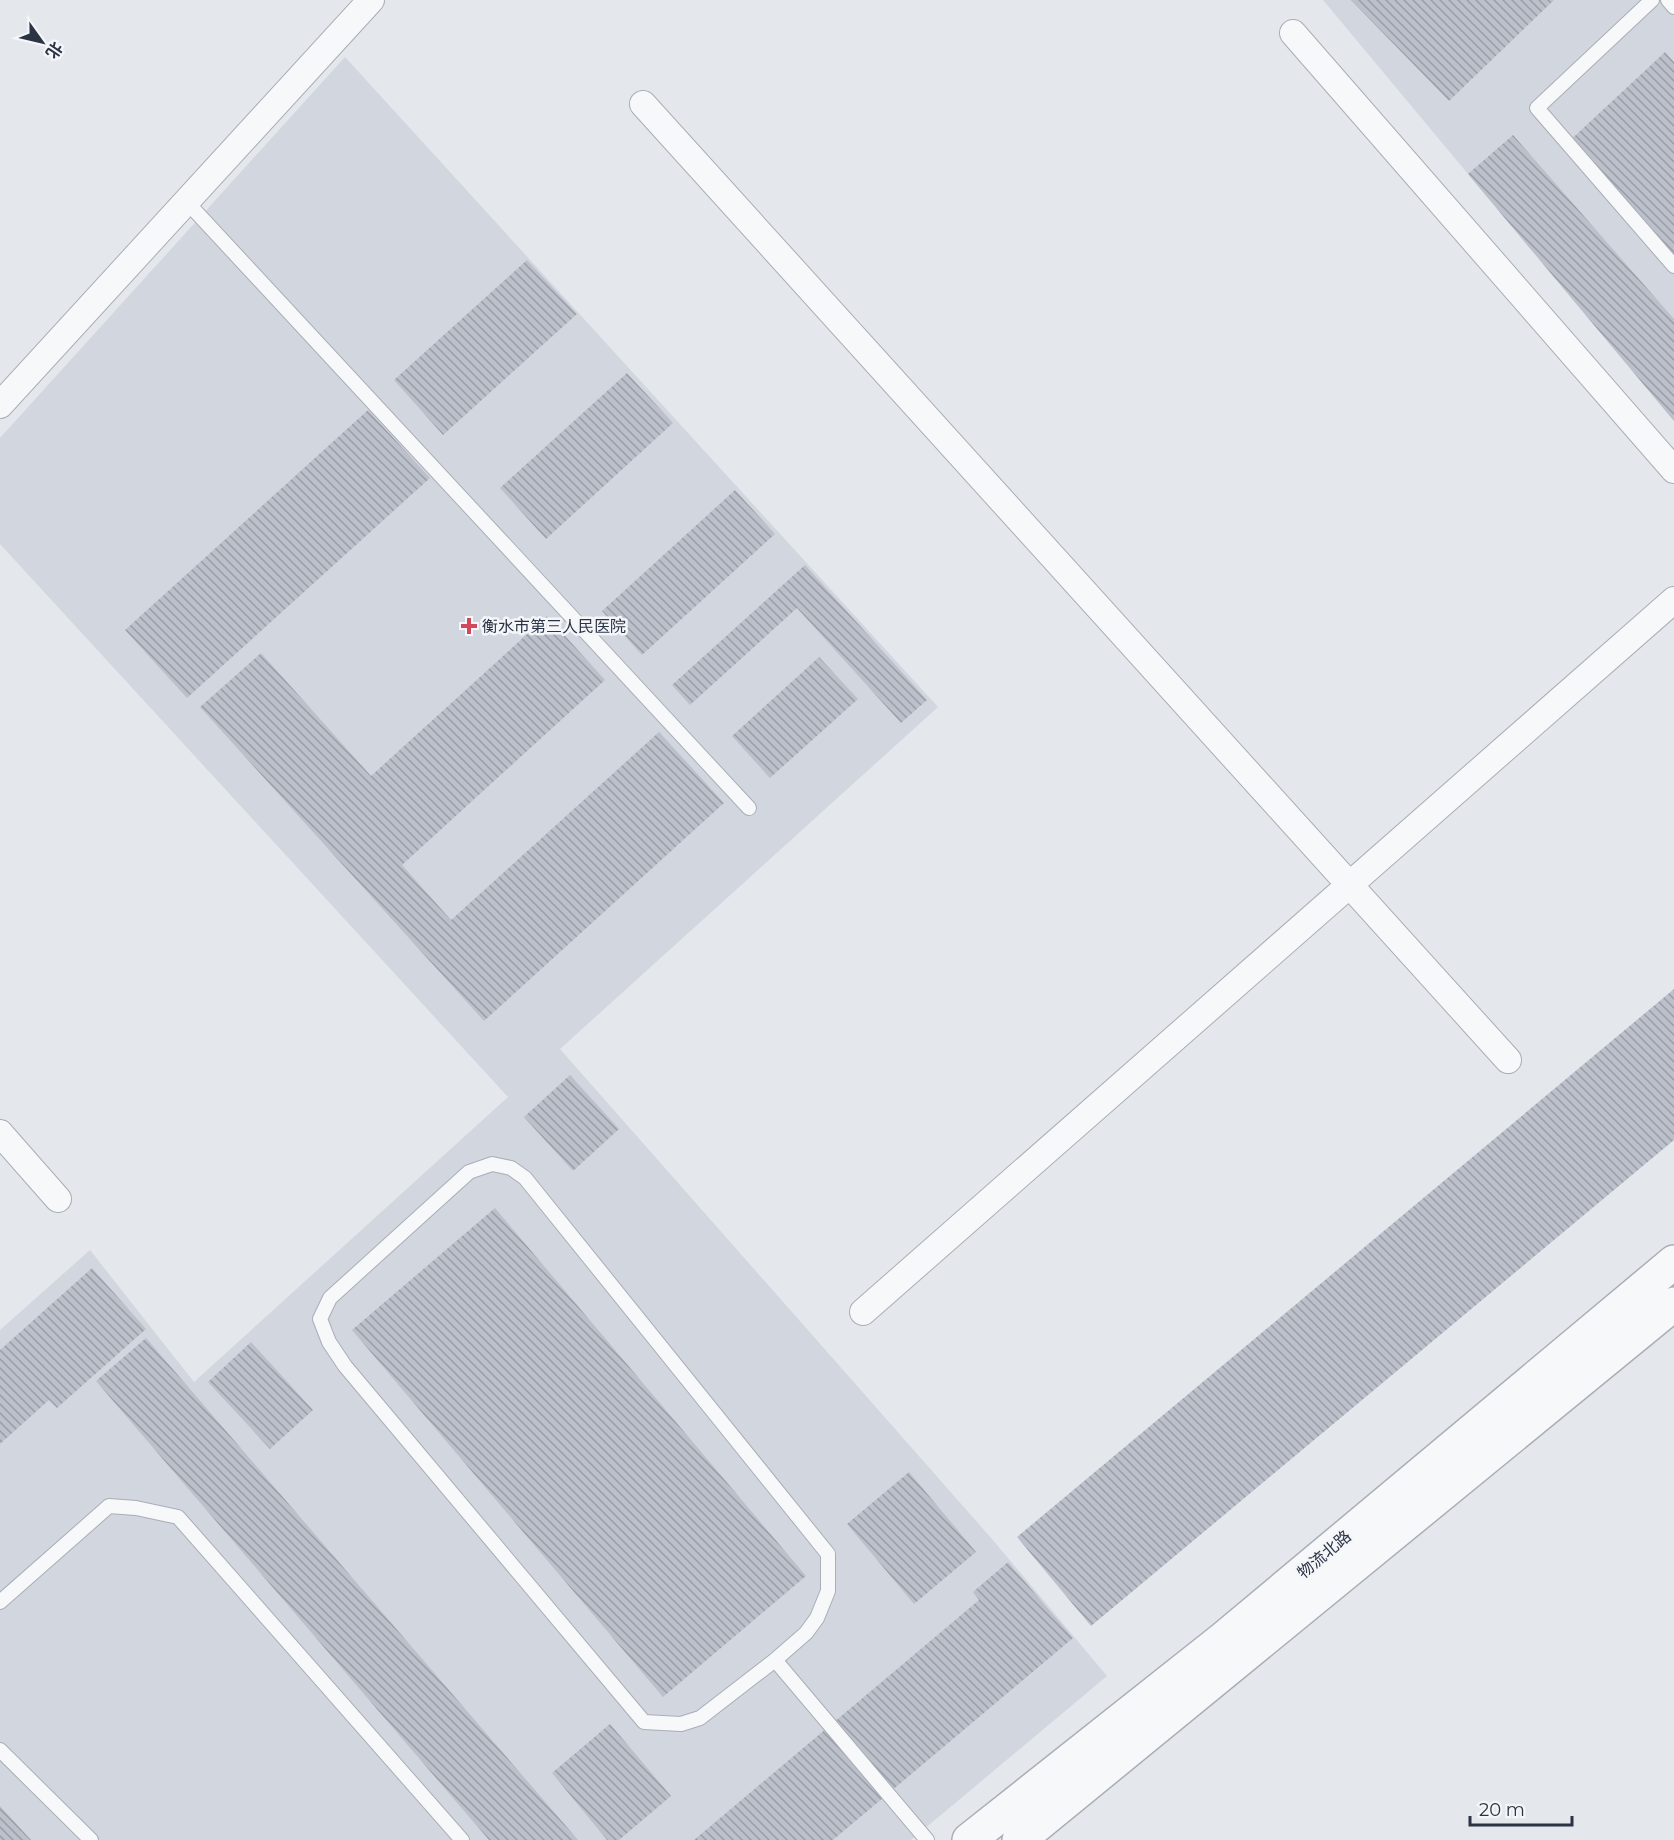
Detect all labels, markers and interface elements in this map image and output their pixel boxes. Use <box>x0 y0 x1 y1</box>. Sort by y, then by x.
north arrow <box>12 12 72 72</box>
text: 北 <box>42 38 66 62</box>
marker: 衡水市第三人民医院 <box>460 617 478 635</box>
place label: 衡水市第三人民医院 <box>482 617 626 636</box>
street label: 物流北路 <box>1294 1527 1355 1582</box>
scale bar <box>1470 1789 1572 1827</box>
text: 20 m <box>1479 1799 1525 1821</box>

